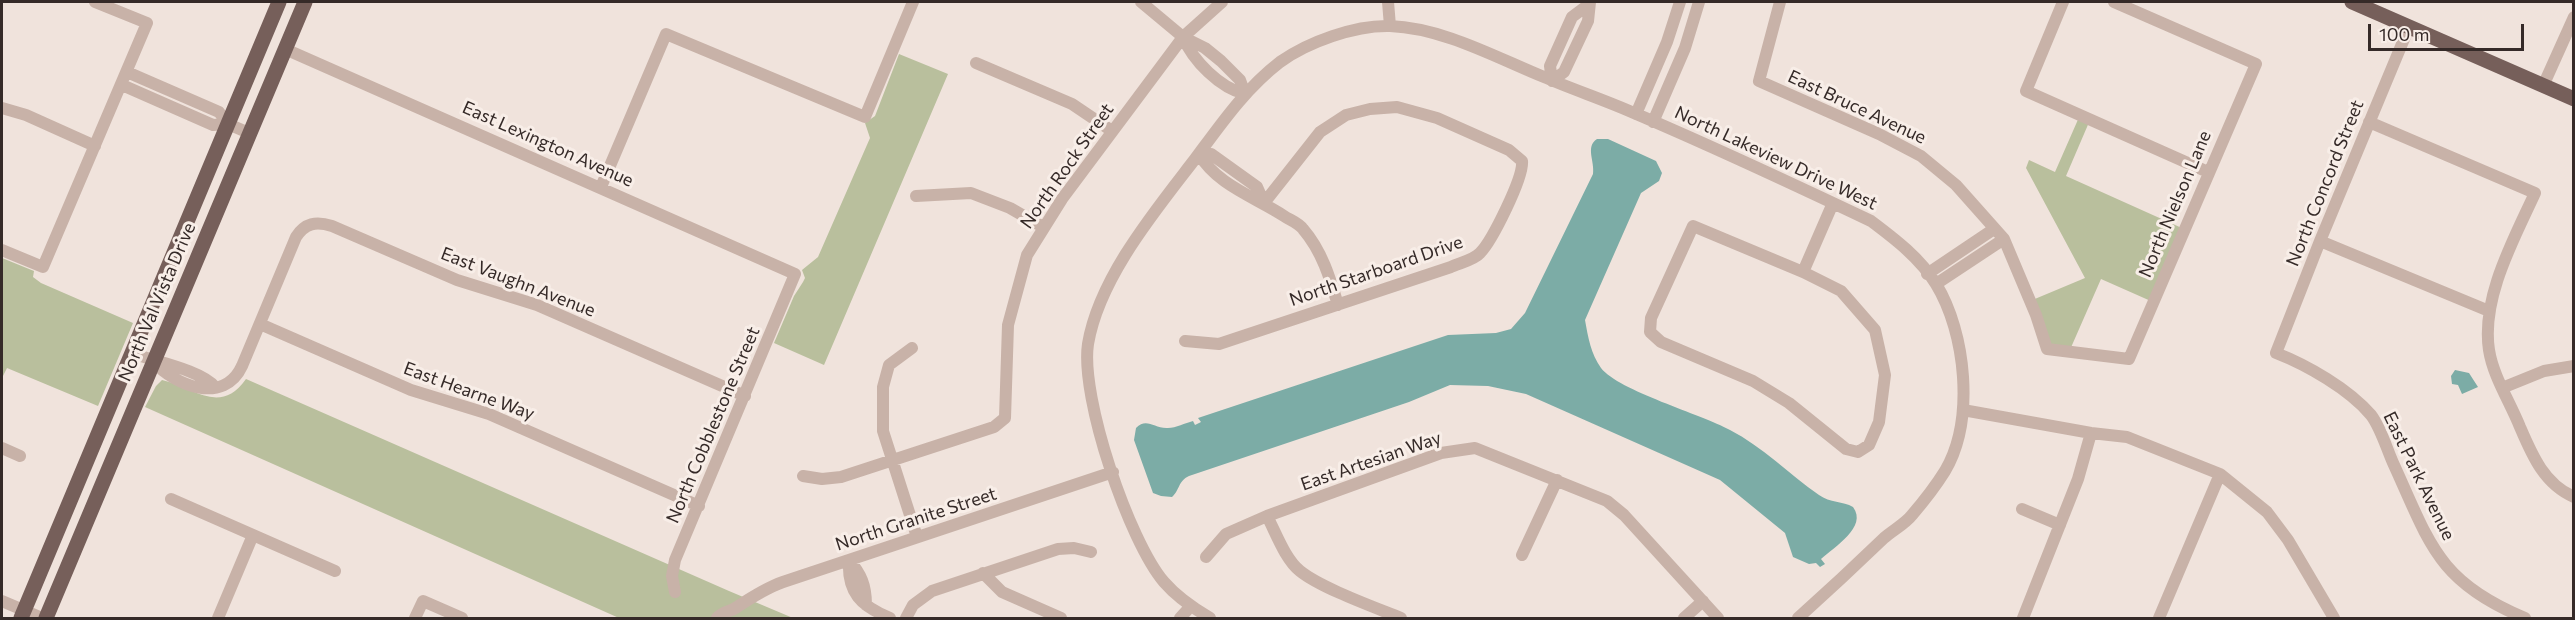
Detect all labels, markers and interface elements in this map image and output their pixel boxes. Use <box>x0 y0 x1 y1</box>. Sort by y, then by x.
scale bar <box>2371 12 2527 50</box>
text: 100 m <box>2379 23 2429 45</box>
street label: East Bruce Avenue <box>1785 66 1929 148</box>
street label: East Lexington Avenue <box>459 97 637 191</box>
street label: North Concord Street <box>2282 97 2368 269</box>
street label: North Rock Street <box>1016 99 1118 233</box>
street label: North Lakeview Drive West <box>1671 102 1881 214</box>
street label: North Nielson Lane <box>2134 127 2216 281</box>
street label: North Val Vista Drive <box>114 219 200 385</box>
street label: North Starboard Drive <box>1286 231 1466 311</box>
street label: East Vaughn Avenue <box>438 243 598 321</box>
street label: North Cobblestone Street <box>662 323 764 527</box>
street label: East Hearne Way <box>401 357 537 425</box>
street label: East Park Avenue <box>2379 408 2459 544</box>
street label: East Artesian Way <box>1298 427 1444 495</box>
street label: North Granite Street <box>833 483 999 555</box>

